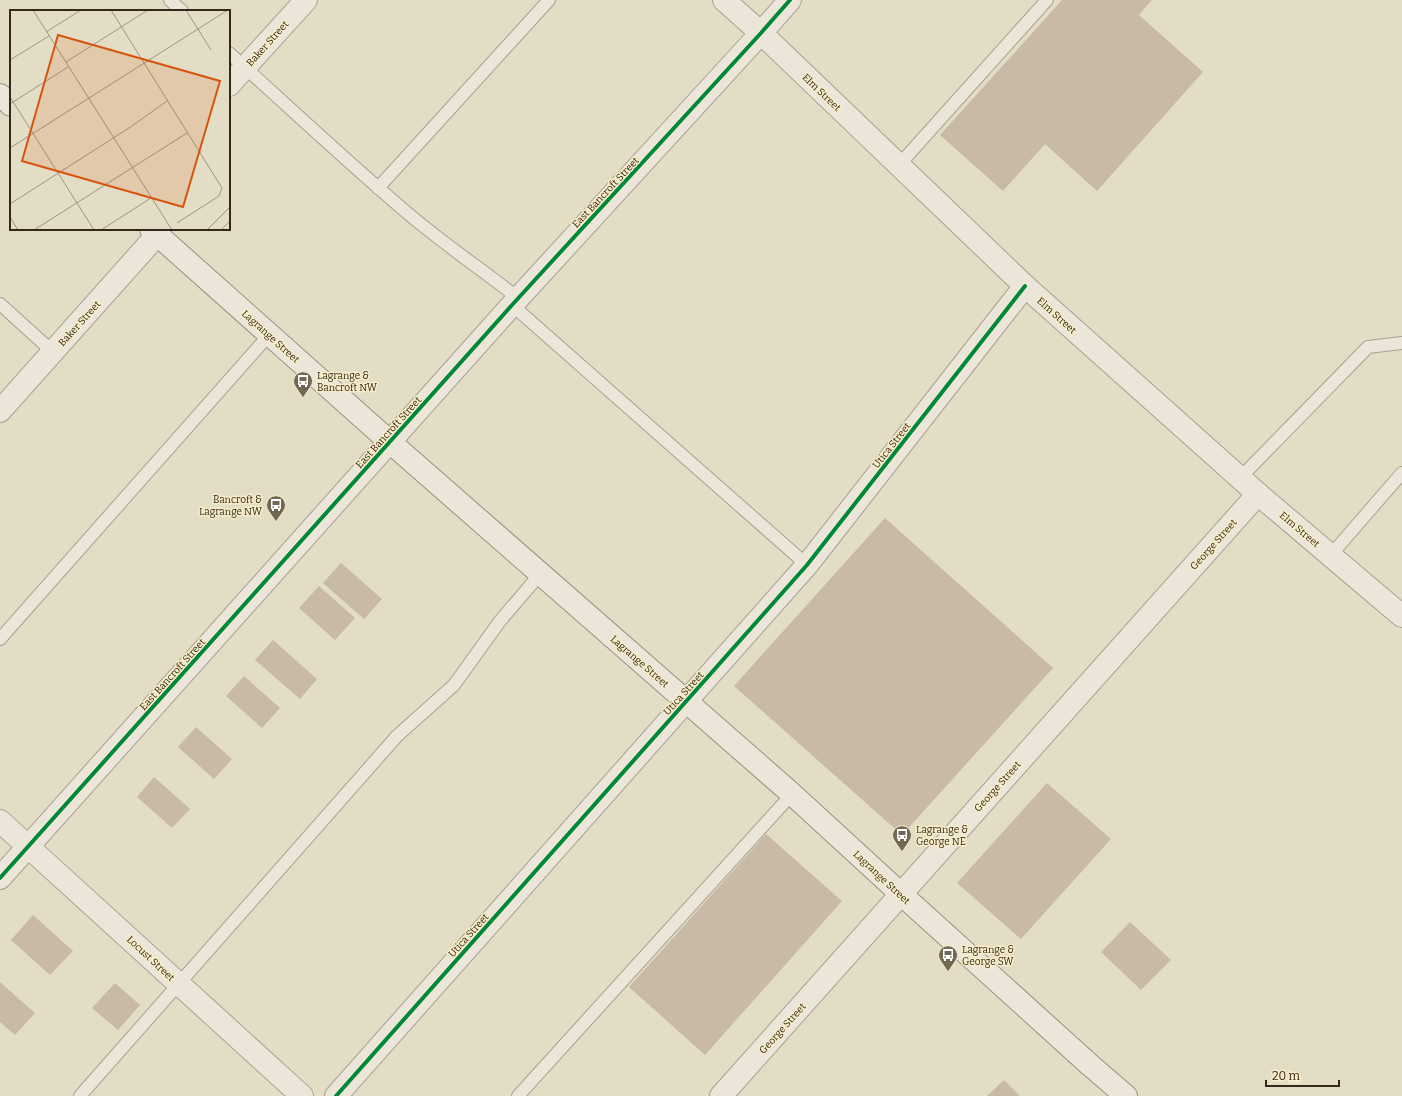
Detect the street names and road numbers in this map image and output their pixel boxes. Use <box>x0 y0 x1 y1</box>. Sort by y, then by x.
street label: Baker Street <box>244 18 292 69</box>
street label: Elm Street <box>800 71 843 114</box>
street label: East Bancroft Street <box>570 155 642 231</box>
street label: Elm Street <box>1034 295 1079 337</box>
street label: Baker Street <box>56 298 104 349</box>
street label: Lagrange Street <box>239 308 302 366</box>
street label: East Bancroft Street <box>353 394 424 471</box>
street label: Utica Street <box>870 420 914 471</box>
street label: Elm Street <box>1277 509 1322 550</box>
street label: George Street <box>1188 517 1240 572</box>
street label: Lagrange Street <box>608 633 671 691</box>
street label: East Bancroft Street <box>137 636 208 713</box>
street label: Utica Street <box>661 669 707 718</box>
street label: George Street <box>972 759 1024 814</box>
street label: Lagrange Street <box>850 848 913 907</box>
street label: Utica Street <box>446 911 492 960</box>
street label: Locust Street <box>124 934 177 984</box>
street label: George Street <box>757 1001 809 1056</box>

